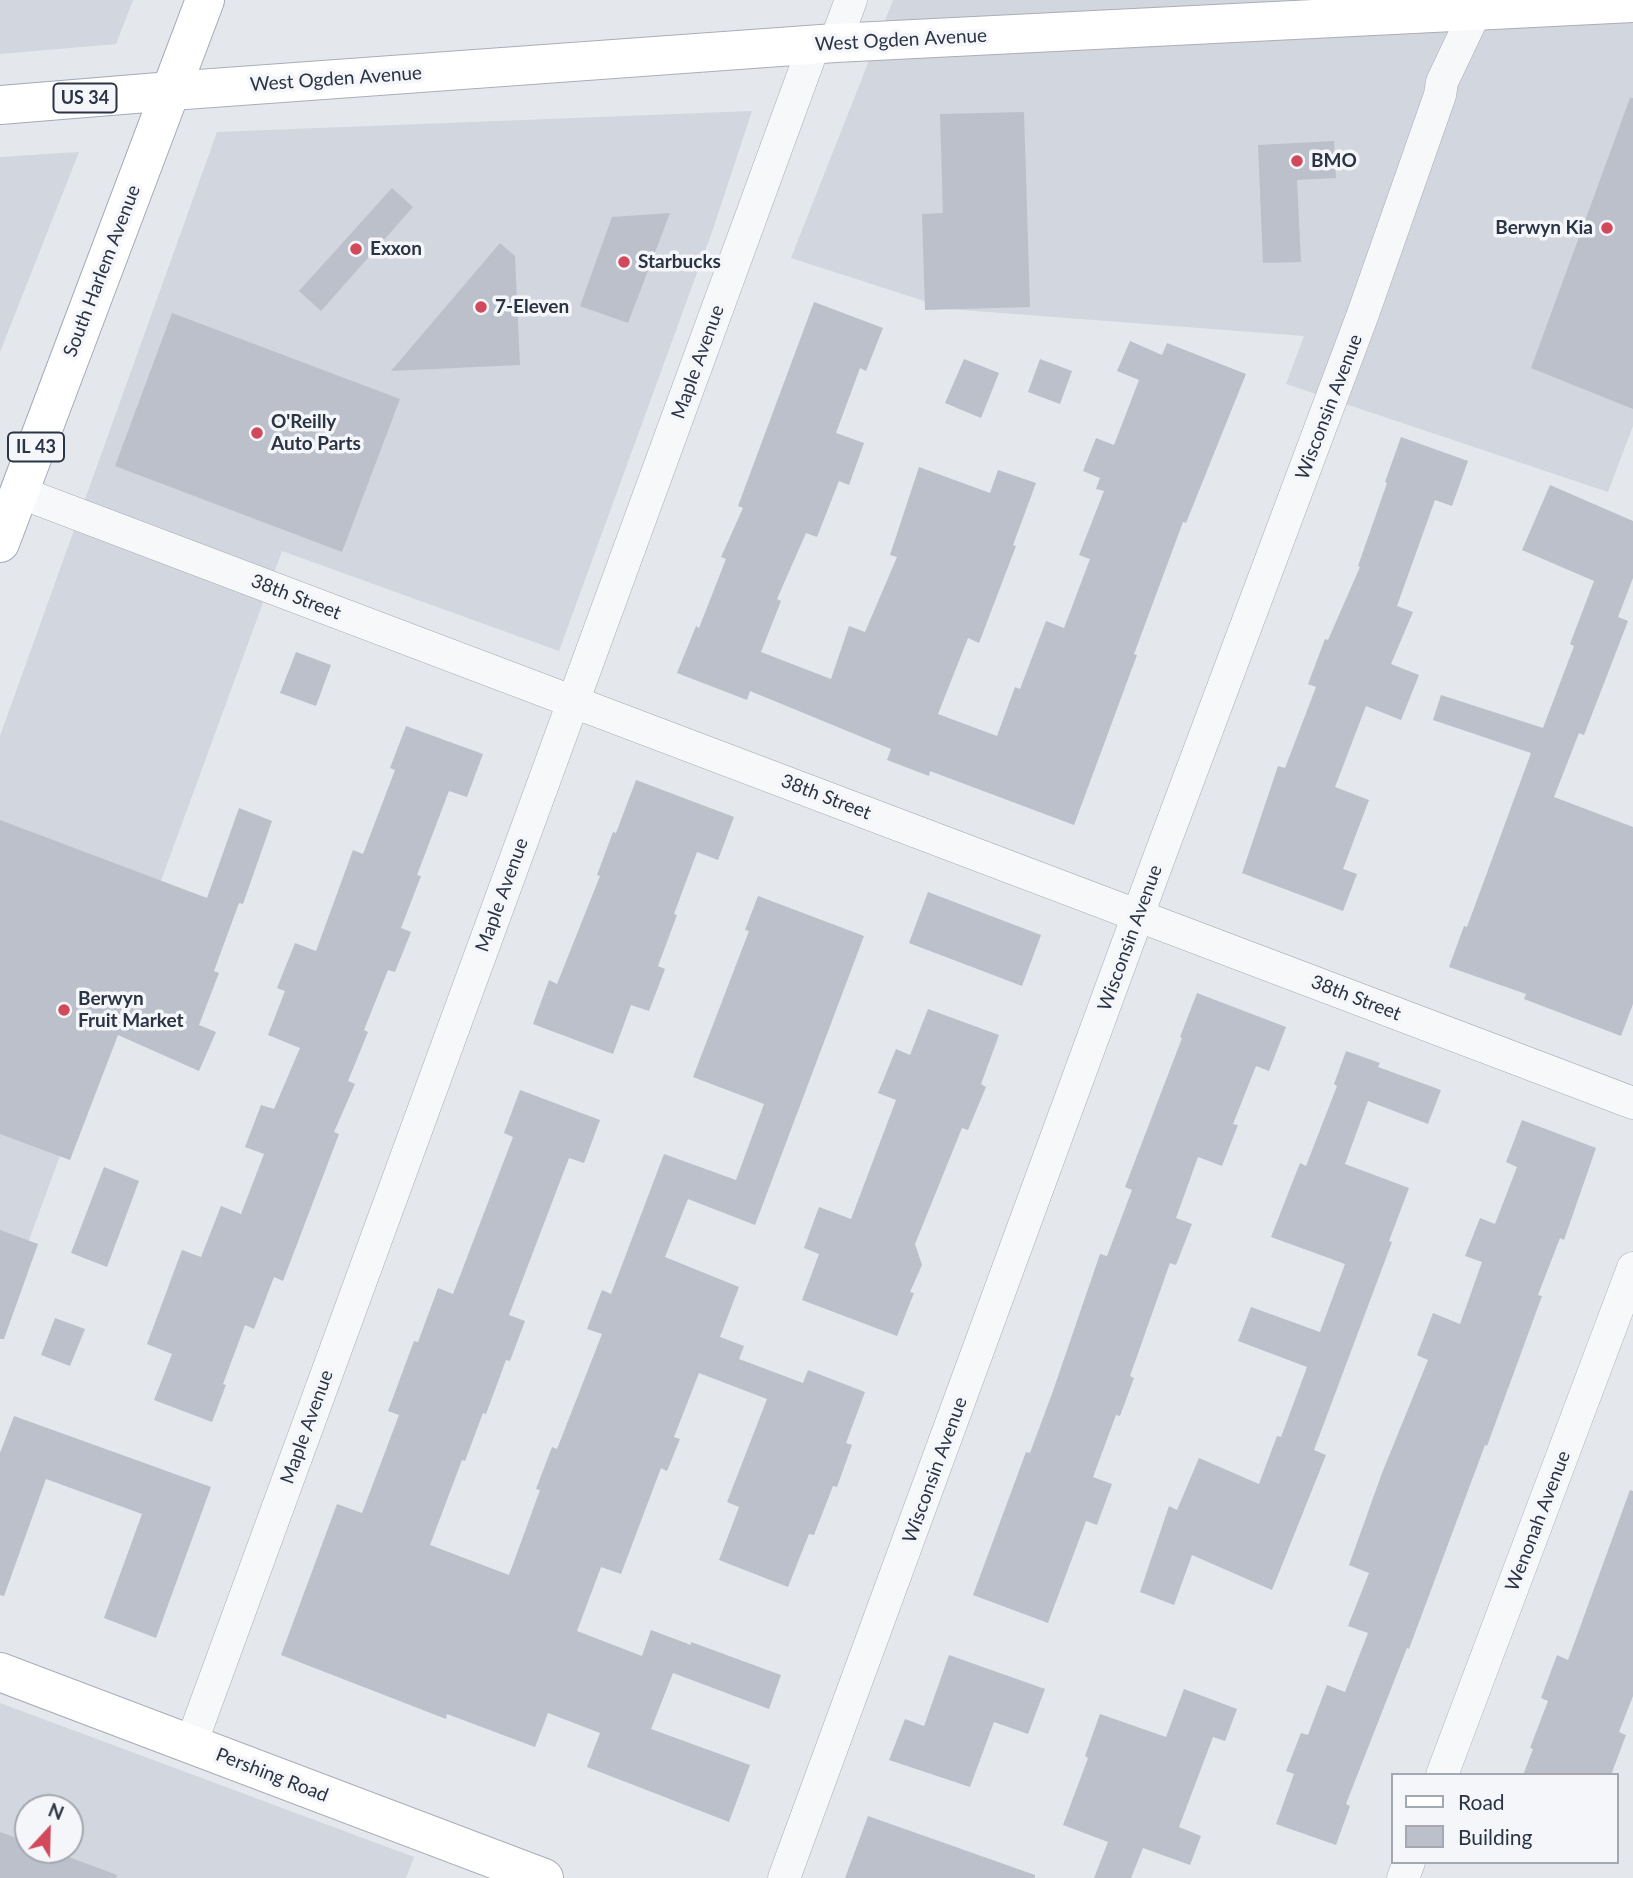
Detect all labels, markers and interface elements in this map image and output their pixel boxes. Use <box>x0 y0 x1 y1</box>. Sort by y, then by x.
street label: West Ogden Avenue <box>814 24 988 56</box>
street label: West Ogden Avenue <box>249 62 423 96</box>
road number: US 34 <box>54 84 116 113</box>
place label: BMO <box>1311 150 1357 172</box>
marker: BMO <box>1289 153 1305 169</box>
street label: South Harlem Avenue <box>59 182 145 360</box>
place label: Berwyn Kia <box>1495 217 1593 239</box>
marker: Berwyn Kia <box>1599 220 1615 236</box>
place label: Exxon <box>370 238 422 260</box>
marker: Exxon <box>348 241 364 257</box>
place label: Starbucks <box>638 251 721 273</box>
marker: Starbucks <box>616 254 632 270</box>
place label: 7-Eleven <box>495 296 569 318</box>
marker: 7-Eleven <box>473 299 489 315</box>
street label: Maple Avenue <box>667 302 729 422</box>
street label: Wisconsin Avenue <box>1291 331 1367 483</box>
place label: O'Reilly Auto Parts <box>271 411 361 455</box>
marker: O'Reilly Auto Parts <box>249 425 265 441</box>
road number: IL 43 <box>8 432 64 462</box>
street label: 38th Street <box>248 569 344 625</box>
street label: 38th Street <box>778 769 874 825</box>
street label: Maple Avenue <box>471 835 533 955</box>
street label: Wisconsin Avenue <box>1093 862 1167 1014</box>
street label: 38th Street <box>1308 970 1404 1026</box>
place label: Berwyn Fruit Market <box>78 988 184 1032</box>
marker: Berwyn Fruit Market <box>56 1002 72 1018</box>
street label: Maple Avenue <box>276 1367 338 1487</box>
street label: Wisconsin Avenue <box>898 1394 972 1546</box>
street label: Wenonah Avenue <box>1501 1448 1575 1594</box>
street label: Pershing Road <box>213 1743 331 1807</box>
legend <box>1392 1773 1619 1864</box>
text: Road <box>1458 1789 1505 1814</box>
north arrow <box>14 1794 84 1864</box>
text: N <box>45 1798 67 1824</box>
text: Building <box>1458 1824 1533 1849</box>

